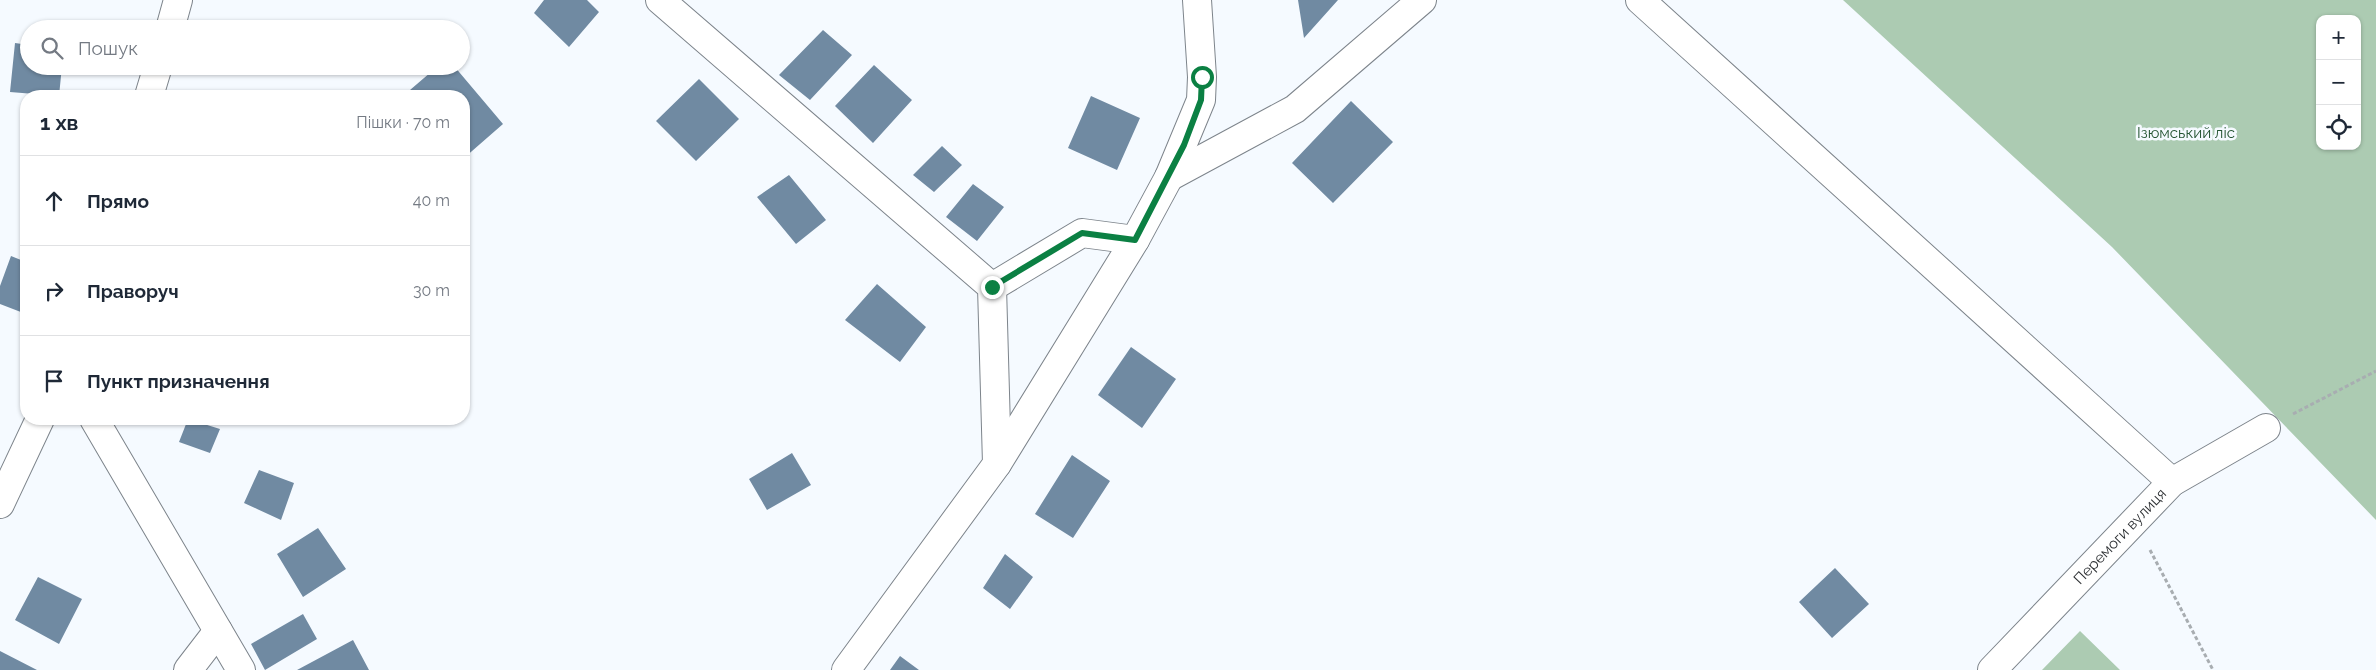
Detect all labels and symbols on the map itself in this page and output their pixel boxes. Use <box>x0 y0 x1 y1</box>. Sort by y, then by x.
route start <box>1191 66 1214 89</box>
park label: Ізюмський ліс <box>2137 124 2235 142</box>
route end <box>981 276 1004 299</box>
street label: Перемоги вулиця <box>2070 485 2170 588</box>

